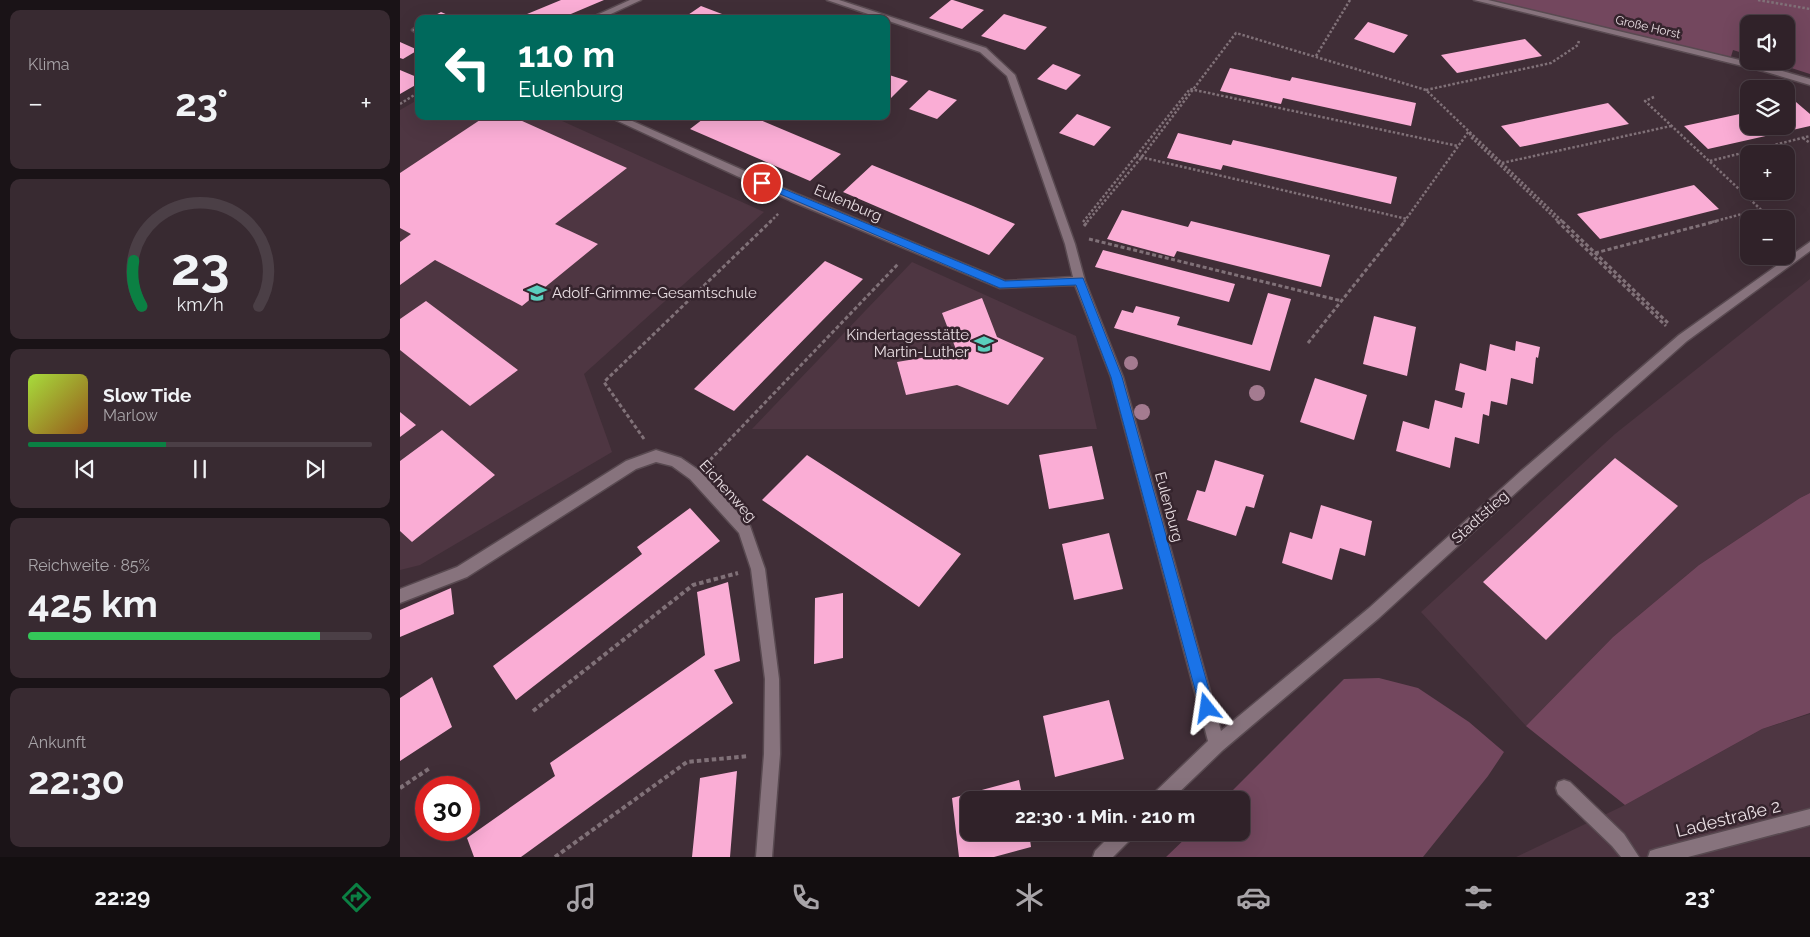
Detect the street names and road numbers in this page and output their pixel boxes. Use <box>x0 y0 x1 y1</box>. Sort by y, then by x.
street label: Große Horst <box>1614 13 1682 41</box>
street label: Eulenburg <box>811 181 885 225</box>
street label: Eichenweg <box>696 456 760 526</box>
street label: Eulenburg <box>1151 470 1187 544</box>
street label: Stadtstieg <box>1448 487 1512 547</box>
street label: Ladestraße 2 <box>1673 795 1783 841</box>

